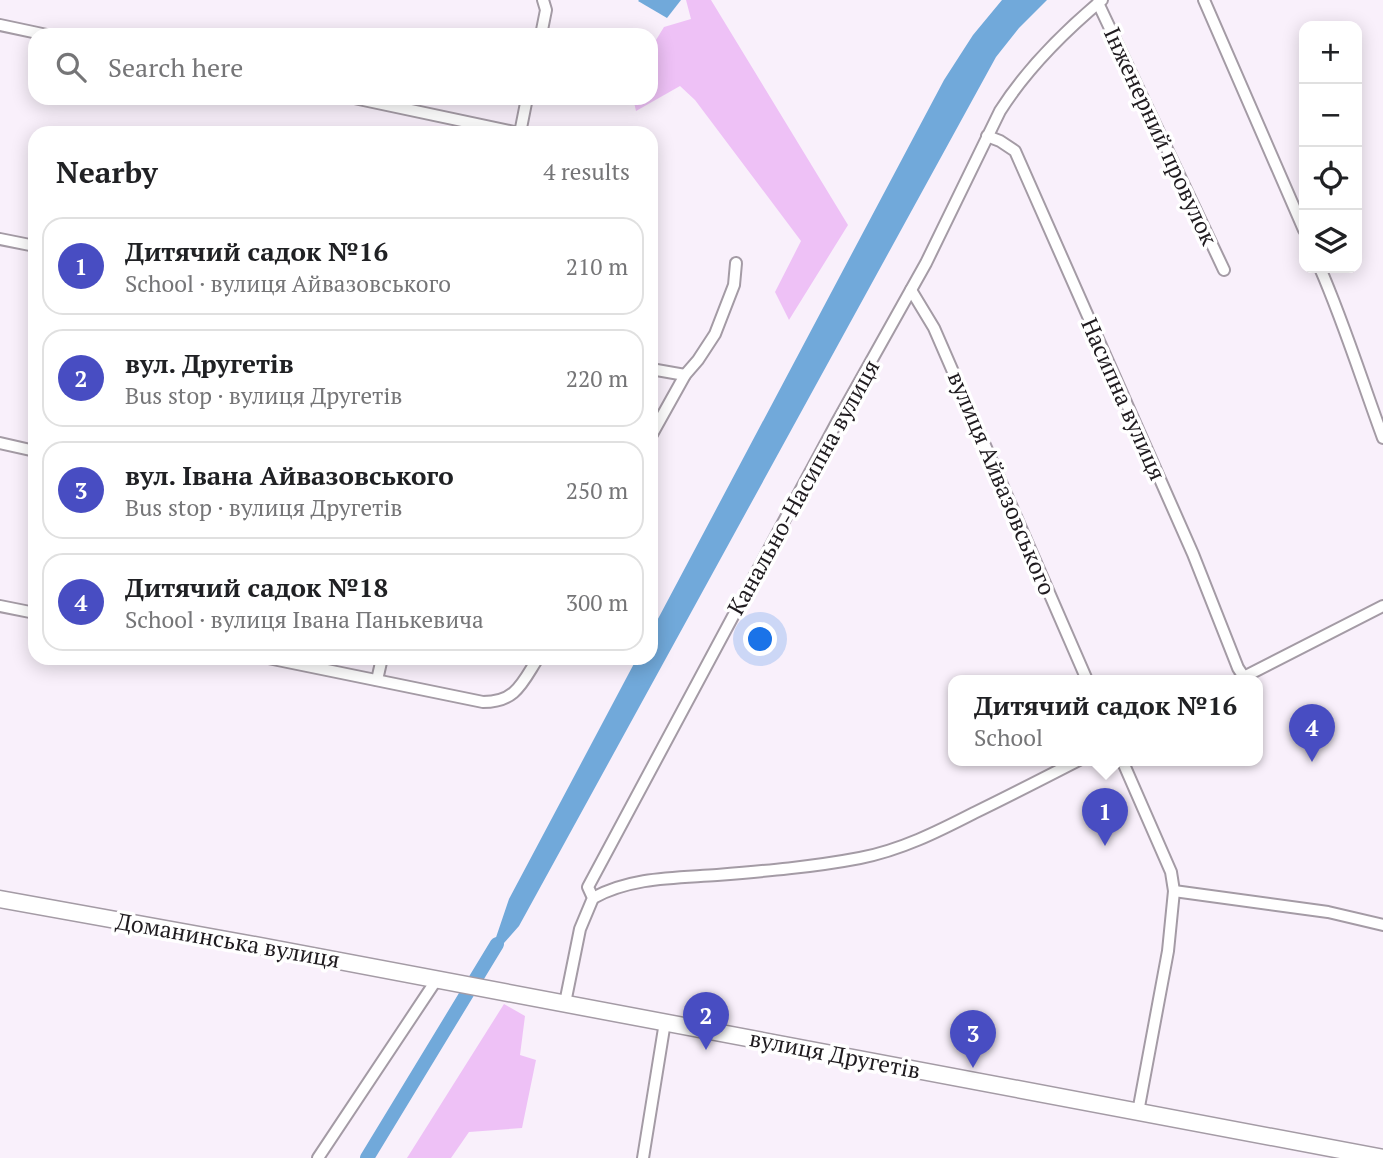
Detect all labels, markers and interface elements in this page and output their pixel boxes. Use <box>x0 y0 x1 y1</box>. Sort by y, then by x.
map controls <box>1299 21 1362 273</box>
button: + <box>1299 21 1362 84</box>
street label: Інженерний провулок <box>1097 22 1225 251</box>
search box <box>28 28 658 105</box>
icon: search <box>52 48 90 86</box>
text: Search here <box>108 50 243 84</box>
button: − <box>1299 84 1362 147</box>
button: locate <box>1299 147 1362 210</box>
text: Nearby <box>56 152 158 192</box>
text: 4 results <box>543 156 630 187</box>
button: layers <box>1299 210 1362 273</box>
text: Дитячий садок №16 <box>125 234 388 268</box>
text: 1 <box>75 251 88 282</box>
text: 210 m <box>566 251 628 282</box>
text: School · вулиця Айвазовського <box>125 268 451 299</box>
street label: Насипна вулиця <box>1074 313 1174 485</box>
text: вул. Другетів <box>125 346 294 380</box>
street label: Канально-Насипна вулиця <box>720 354 886 620</box>
text: 2 <box>75 363 88 394</box>
text: 220 m <box>566 363 628 394</box>
street label: вулиця Айвазовського <box>941 366 1063 600</box>
text: Bus stop · вулиця Другетів <box>125 380 403 411</box>
text: вул. Івана Айвазовського <box>125 458 454 492</box>
text: 3 <box>75 475 88 506</box>
text: 250 m <box>566 475 628 506</box>
text: Bus stop · вулиця Другетів <box>125 492 403 523</box>
text: Дитячий садок №18 <box>125 570 388 604</box>
text: 4 <box>75 587 88 618</box>
text: 300 m <box>566 587 628 618</box>
text: School · вулиця Івана Панькевича <box>125 604 484 635</box>
your location <box>743 622 777 656</box>
popup <box>948 675 1263 766</box>
text: Дитячий садок №16 <box>974 688 1237 722</box>
pin: 4 <box>1289 704 1335 762</box>
text: School <box>974 722 1043 753</box>
pin: 1 <box>1082 788 1128 846</box>
street label: Доманинська вулиця <box>114 905 342 975</box>
pin: 2 <box>683 992 729 1050</box>
pin: 3 <box>950 1010 996 1068</box>
street label: вулиця Другетів <box>747 1022 923 1086</box>

